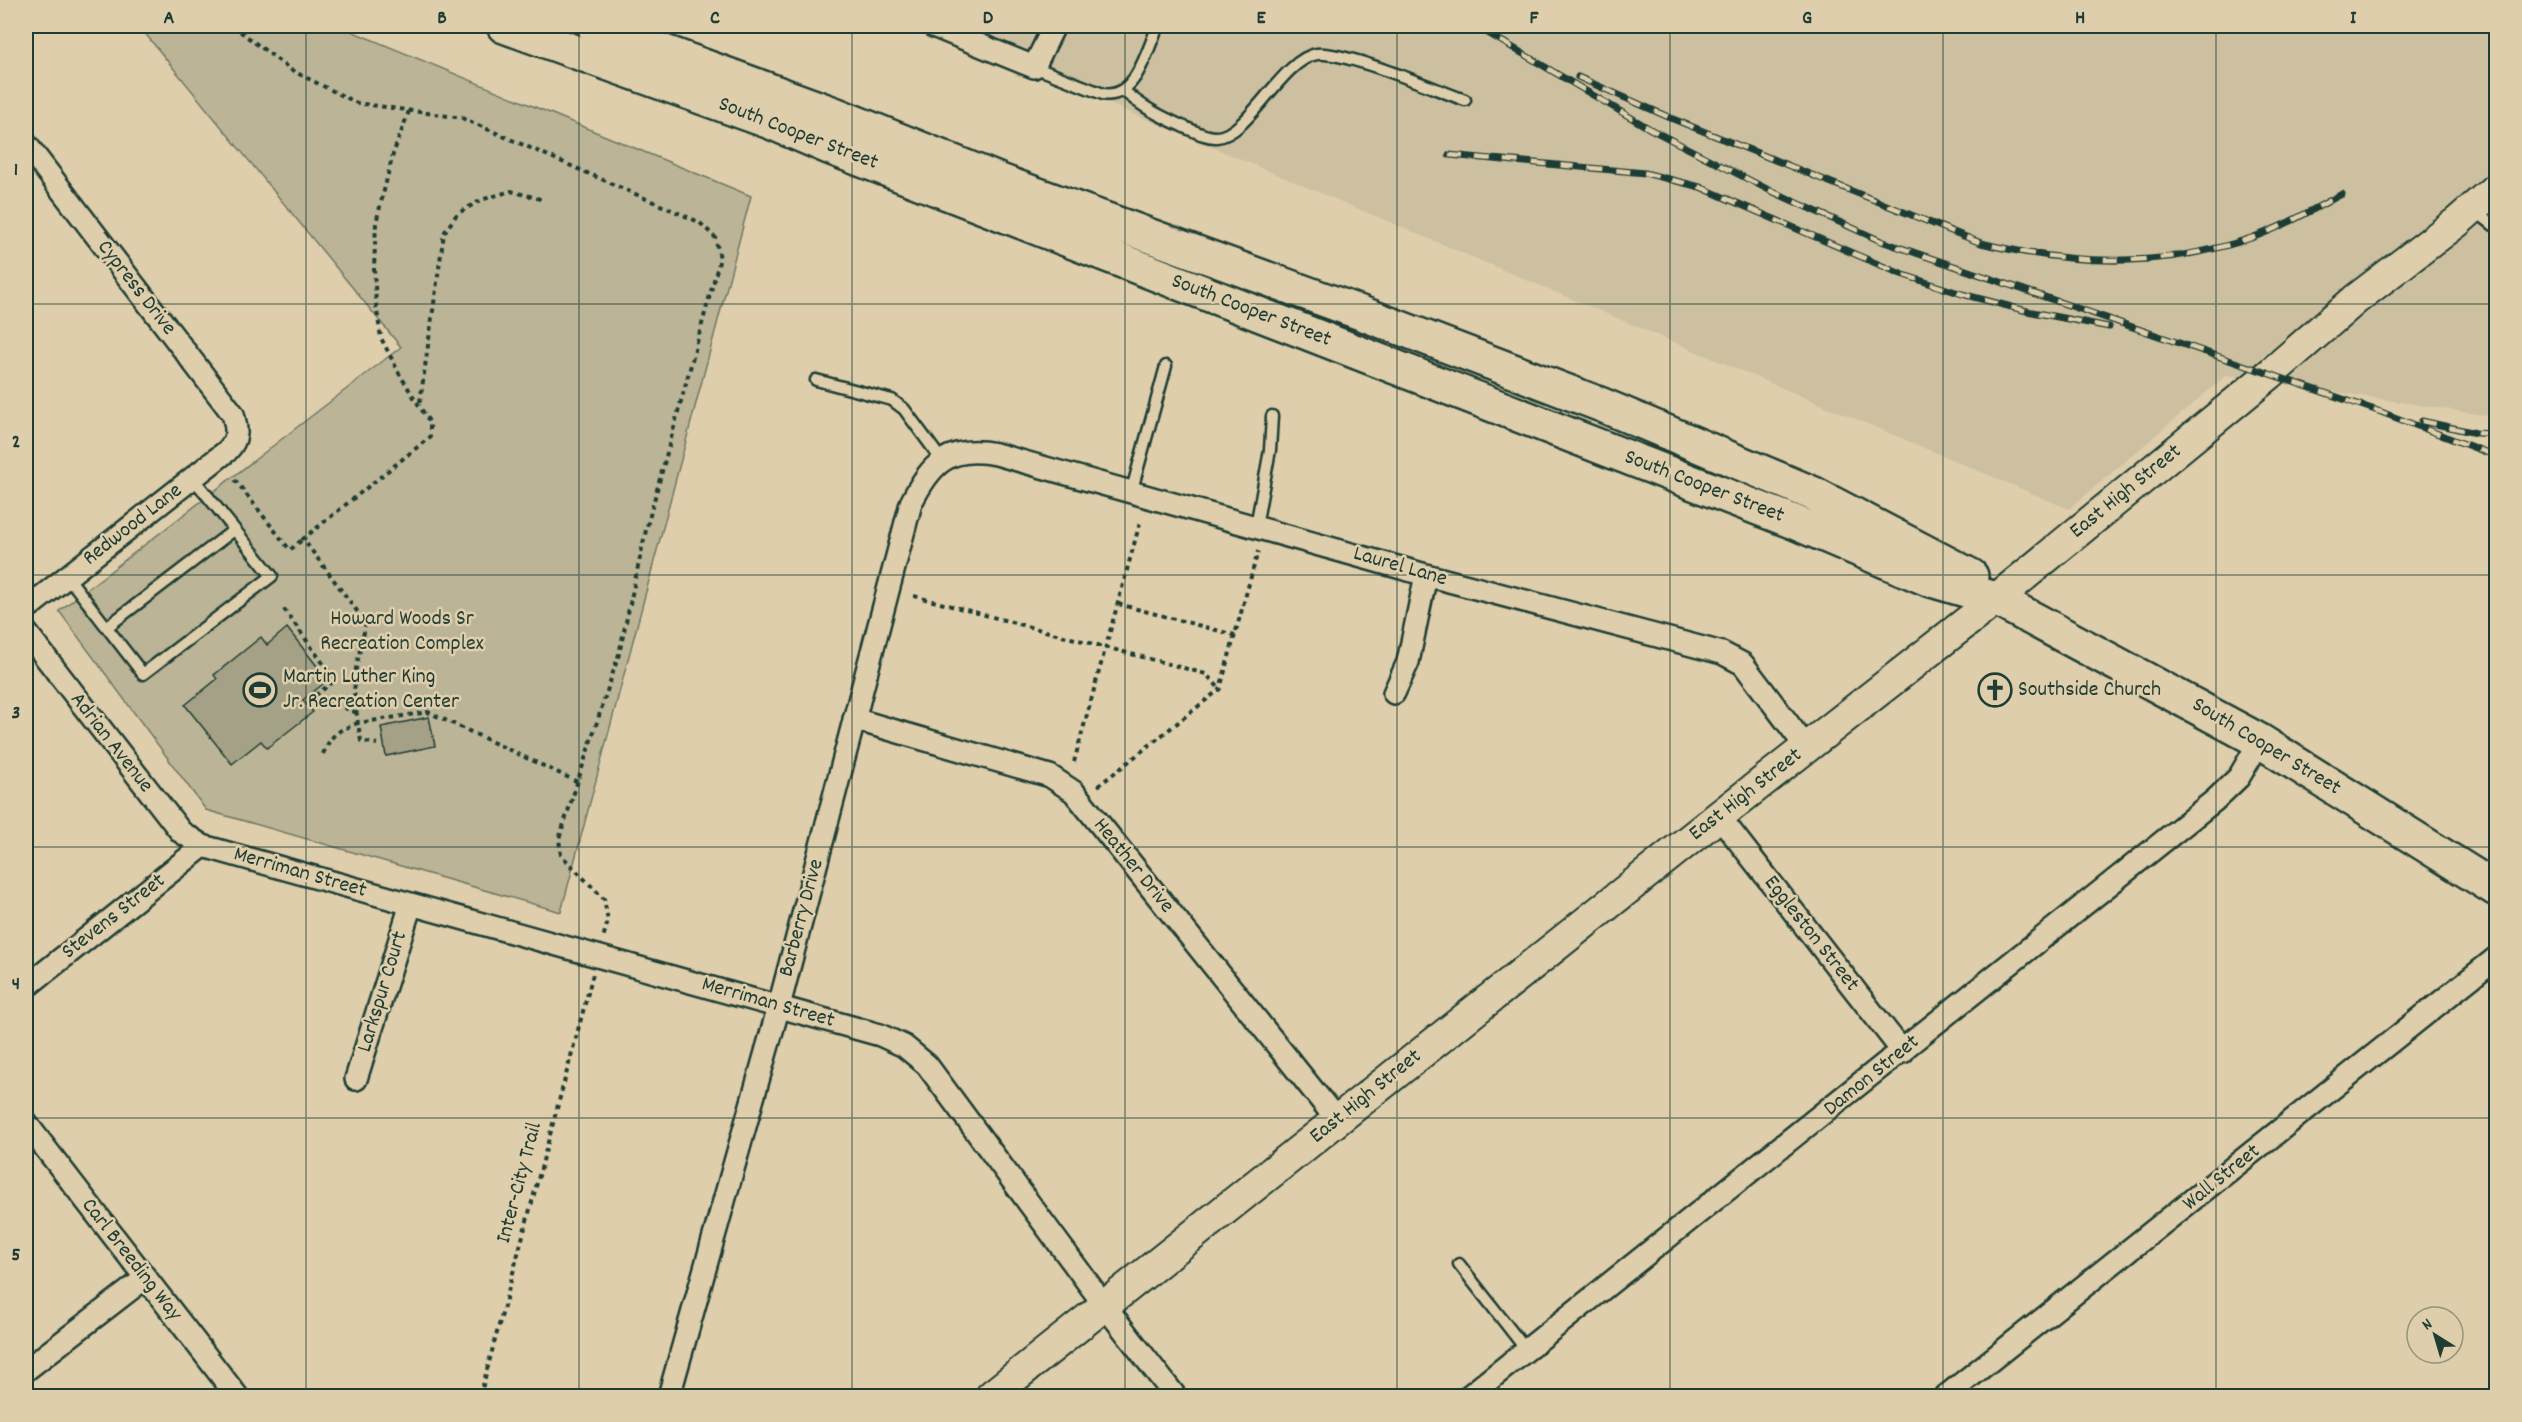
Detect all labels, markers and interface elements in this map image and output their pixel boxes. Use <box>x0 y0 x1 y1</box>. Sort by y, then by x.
text: A <box>164 5 175 33</box>
text: B <box>437 5 447 33</box>
text: C <box>710 5 720 33</box>
text: D <box>983 5 994 33</box>
text: E <box>1256 5 1266 33</box>
text: F <box>1530 5 1540 33</box>
text: G <box>1802 5 1812 33</box>
text: H <box>2075 5 2085 33</box>
text: I <box>2350 5 2357 33</box>
street label: South Cooper Street <box>713 89 883 179</box>
text: 1 <box>14 157 18 185</box>
street label: Cypress Drive <box>89 234 183 342</box>
street label: South Cooper Street <box>1166 266 1336 356</box>
text: 2 <box>12 429 20 457</box>
street label: East High Street <box>2063 437 2189 547</box>
street label: South Cooper Street <box>1619 442 1789 532</box>
street label: Redwood Lane <box>77 476 189 574</box>
street label: Laurel Lane <box>1350 539 1450 595</box>
park label: Howard Woods Sr Recreation Complex <box>320 604 484 660</box>
place label: Martin Luther King Jr. Recreation Center <box>283 662 460 718</box>
sports icon: Martin Luther King Jr. Recreation Center <box>242 672 278 708</box>
church icon: Southside Church <box>1977 672 2013 708</box>
place label: Southside Church <box>2018 675 2161 706</box>
street label: Adrian Avenue <box>62 686 160 800</box>
street label: South Cooper Street <box>2186 690 2346 804</box>
text: 3 <box>12 700 20 728</box>
street label: East High Street <box>1683 741 1809 849</box>
street label: Heather Drive <box>1085 812 1181 920</box>
street label: Merriman Street <box>230 839 370 907</box>
street label: Barberry Drive <box>771 856 833 980</box>
street label: Stevens Street <box>55 867 173 967</box>
street label: Eggleston Street <box>1756 869 1866 999</box>
street label: Larkspur Court <box>350 928 416 1056</box>
street label: Merriman Street <box>698 969 838 1037</box>
text: 4 <box>12 971 20 999</box>
street label: Damon Street <box>1817 1028 1927 1124</box>
street label: East High Street <box>1303 1042 1429 1152</box>
street label: Inter-City Trail <box>489 1119 551 1247</box>
street label: Wall Street <box>2177 1137 2267 1219</box>
street label: Carl Breeding Way <box>73 1192 190 1329</box>
text: 5 <box>11 1242 21 1270</box>
north arrow <box>2405 1305 2465 1365</box>
text: N <box>2417 1313 2438 1337</box>

